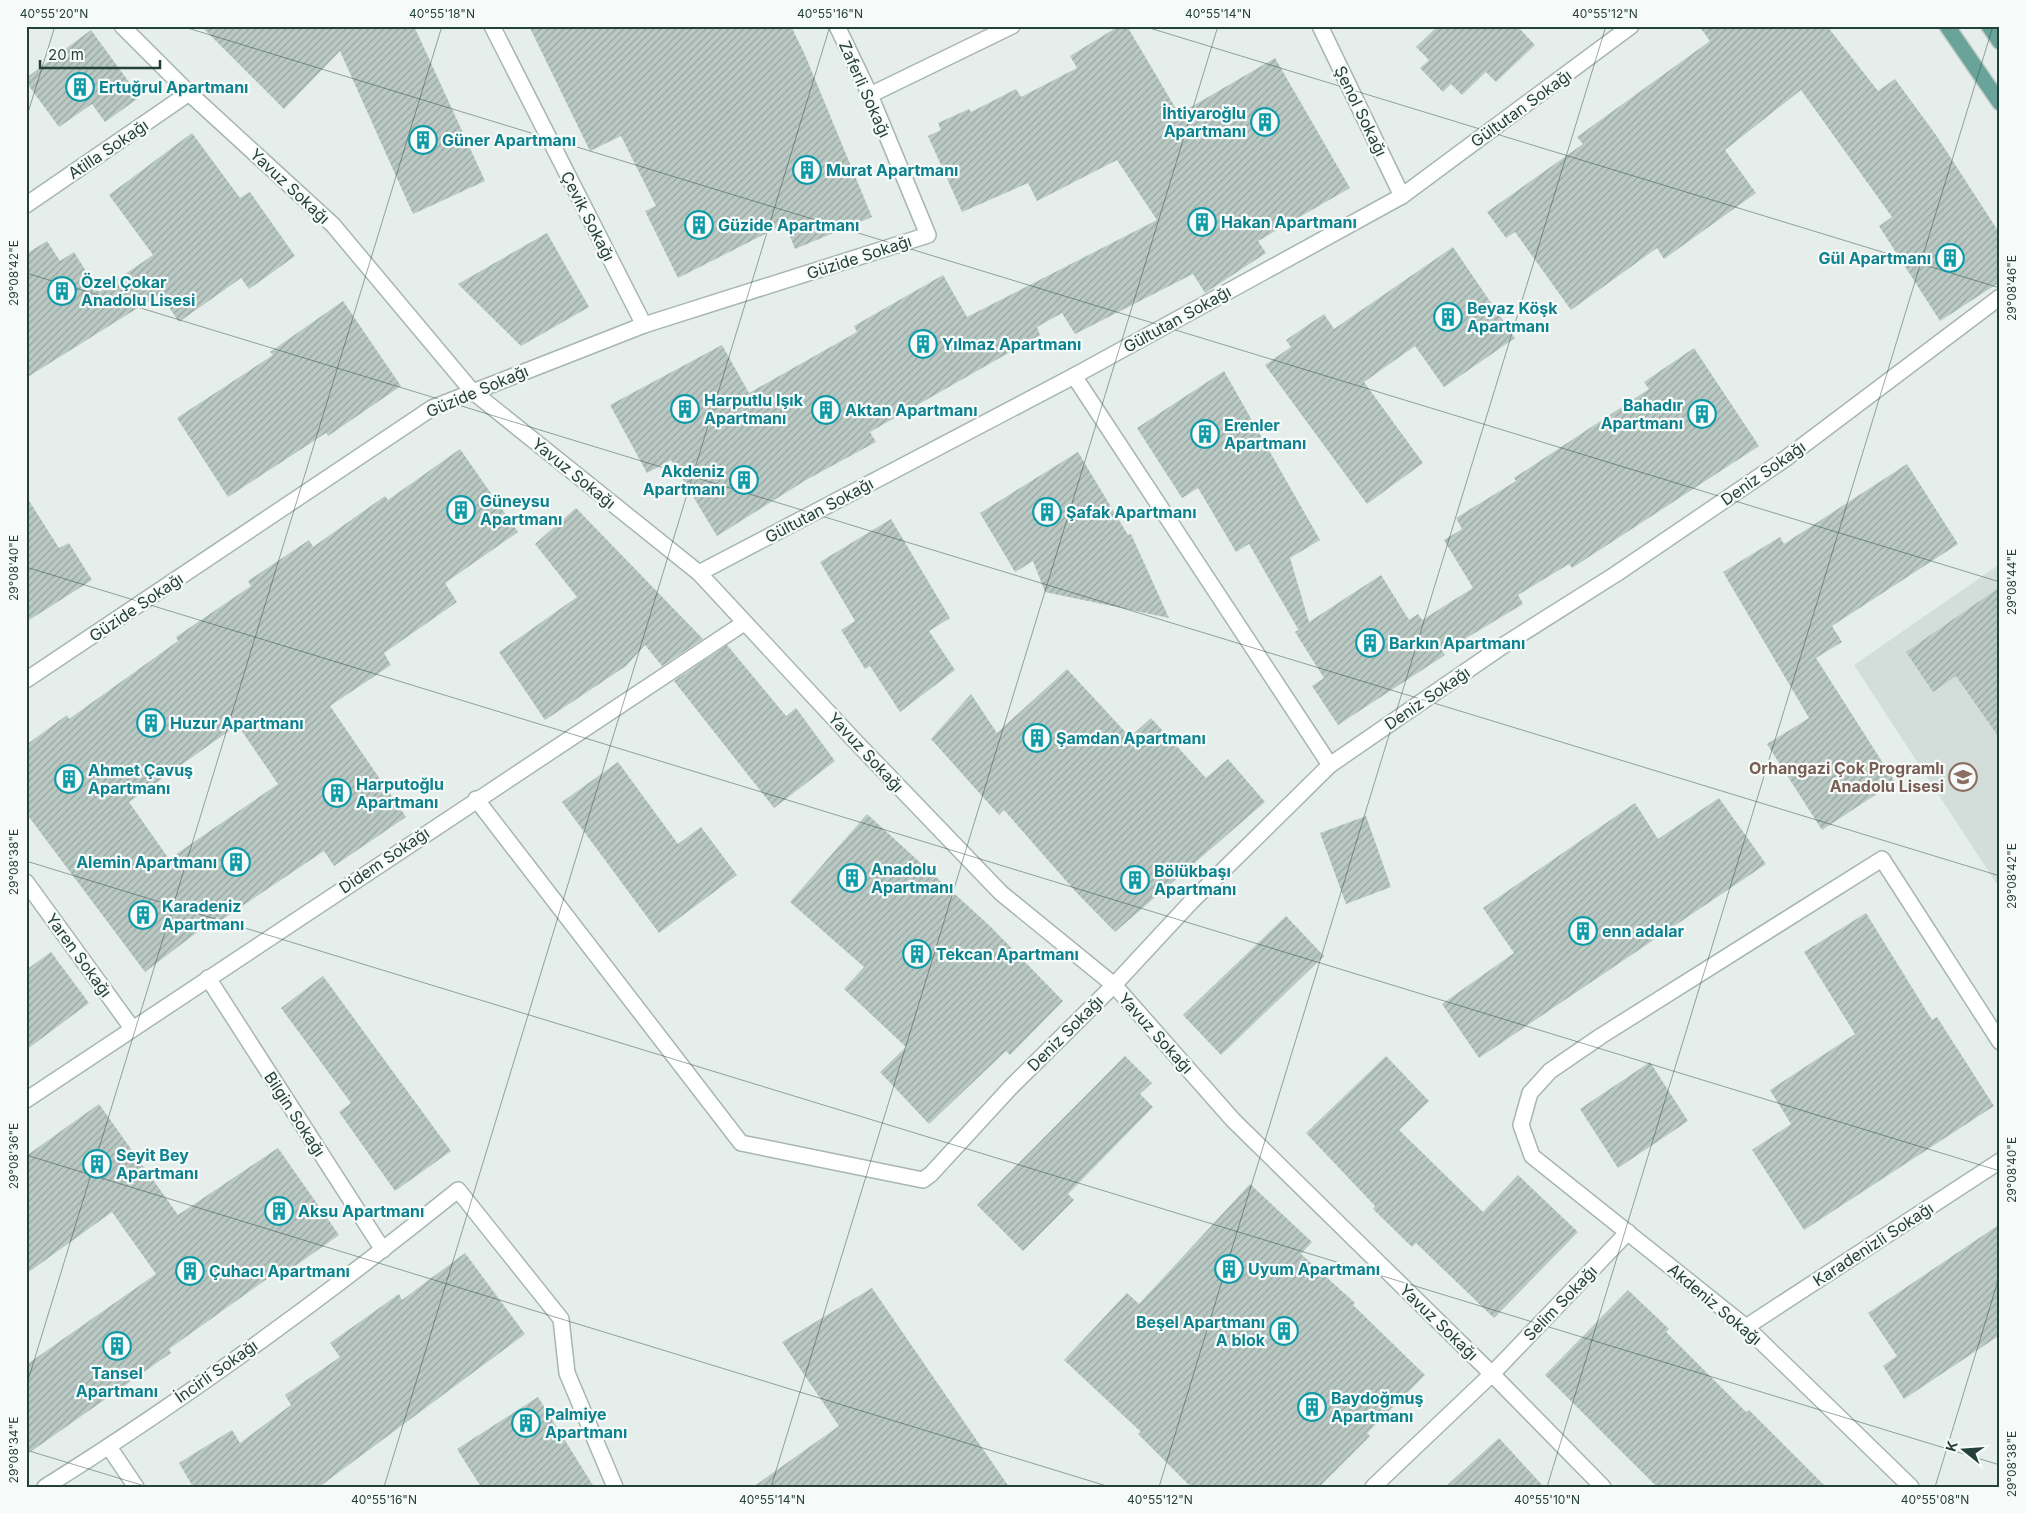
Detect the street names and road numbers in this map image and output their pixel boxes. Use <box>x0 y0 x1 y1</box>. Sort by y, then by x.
street label: Zaferli Sokağı <box>835 38 895 140</box>
street label: Şenol Sokağı <box>1330 62 1392 160</box>
street label: Gültutan Sokağı <box>1467 65 1575 151</box>
street label: Atilla Sokağı <box>64 115 152 183</box>
street label: Yavuz Sokağı <box>246 144 334 228</box>
street label: Çevik Sokağı <box>557 168 619 264</box>
street label: Güzide Sokağı <box>804 231 914 283</box>
street label: Gültutan Sokağı <box>1120 281 1234 357</box>
street label: Güzide Sokağı <box>423 360 531 422</box>
street label: Yavuz Sokağı <box>528 433 620 513</box>
street label: Deniz Sokağı <box>1717 436 1809 510</box>
street label: Gültutan Sokağı <box>761 473 877 547</box>
street label: Güzide Sokağı <box>85 568 187 646</box>
street label: Deniz Sokağı <box>1380 662 1474 734</box>
street label: Yavuz Sokağı <box>824 708 908 796</box>
street label: Didem Sokağı <box>335 823 433 897</box>
street label: Yaren Sokağı <box>42 909 116 1001</box>
street label: Yavuz Sokağı <box>1115 989 1197 1077</box>
street label: Deniz Sokağı <box>1023 991 1107 1075</box>
street label: Bilgin Sokağı <box>260 1068 330 1160</box>
street label: Karadenizli Sokağı <box>1809 1198 1937 1290</box>
street label: Akdeniz Sokağı <box>1664 1259 1766 1349</box>
street label: Selim Sokağı <box>1519 1261 1601 1345</box>
street label: Yavuz Sokağı <box>1396 1280 1482 1364</box>
street label: İncirli Sokağı <box>171 1335 261 1407</box>

